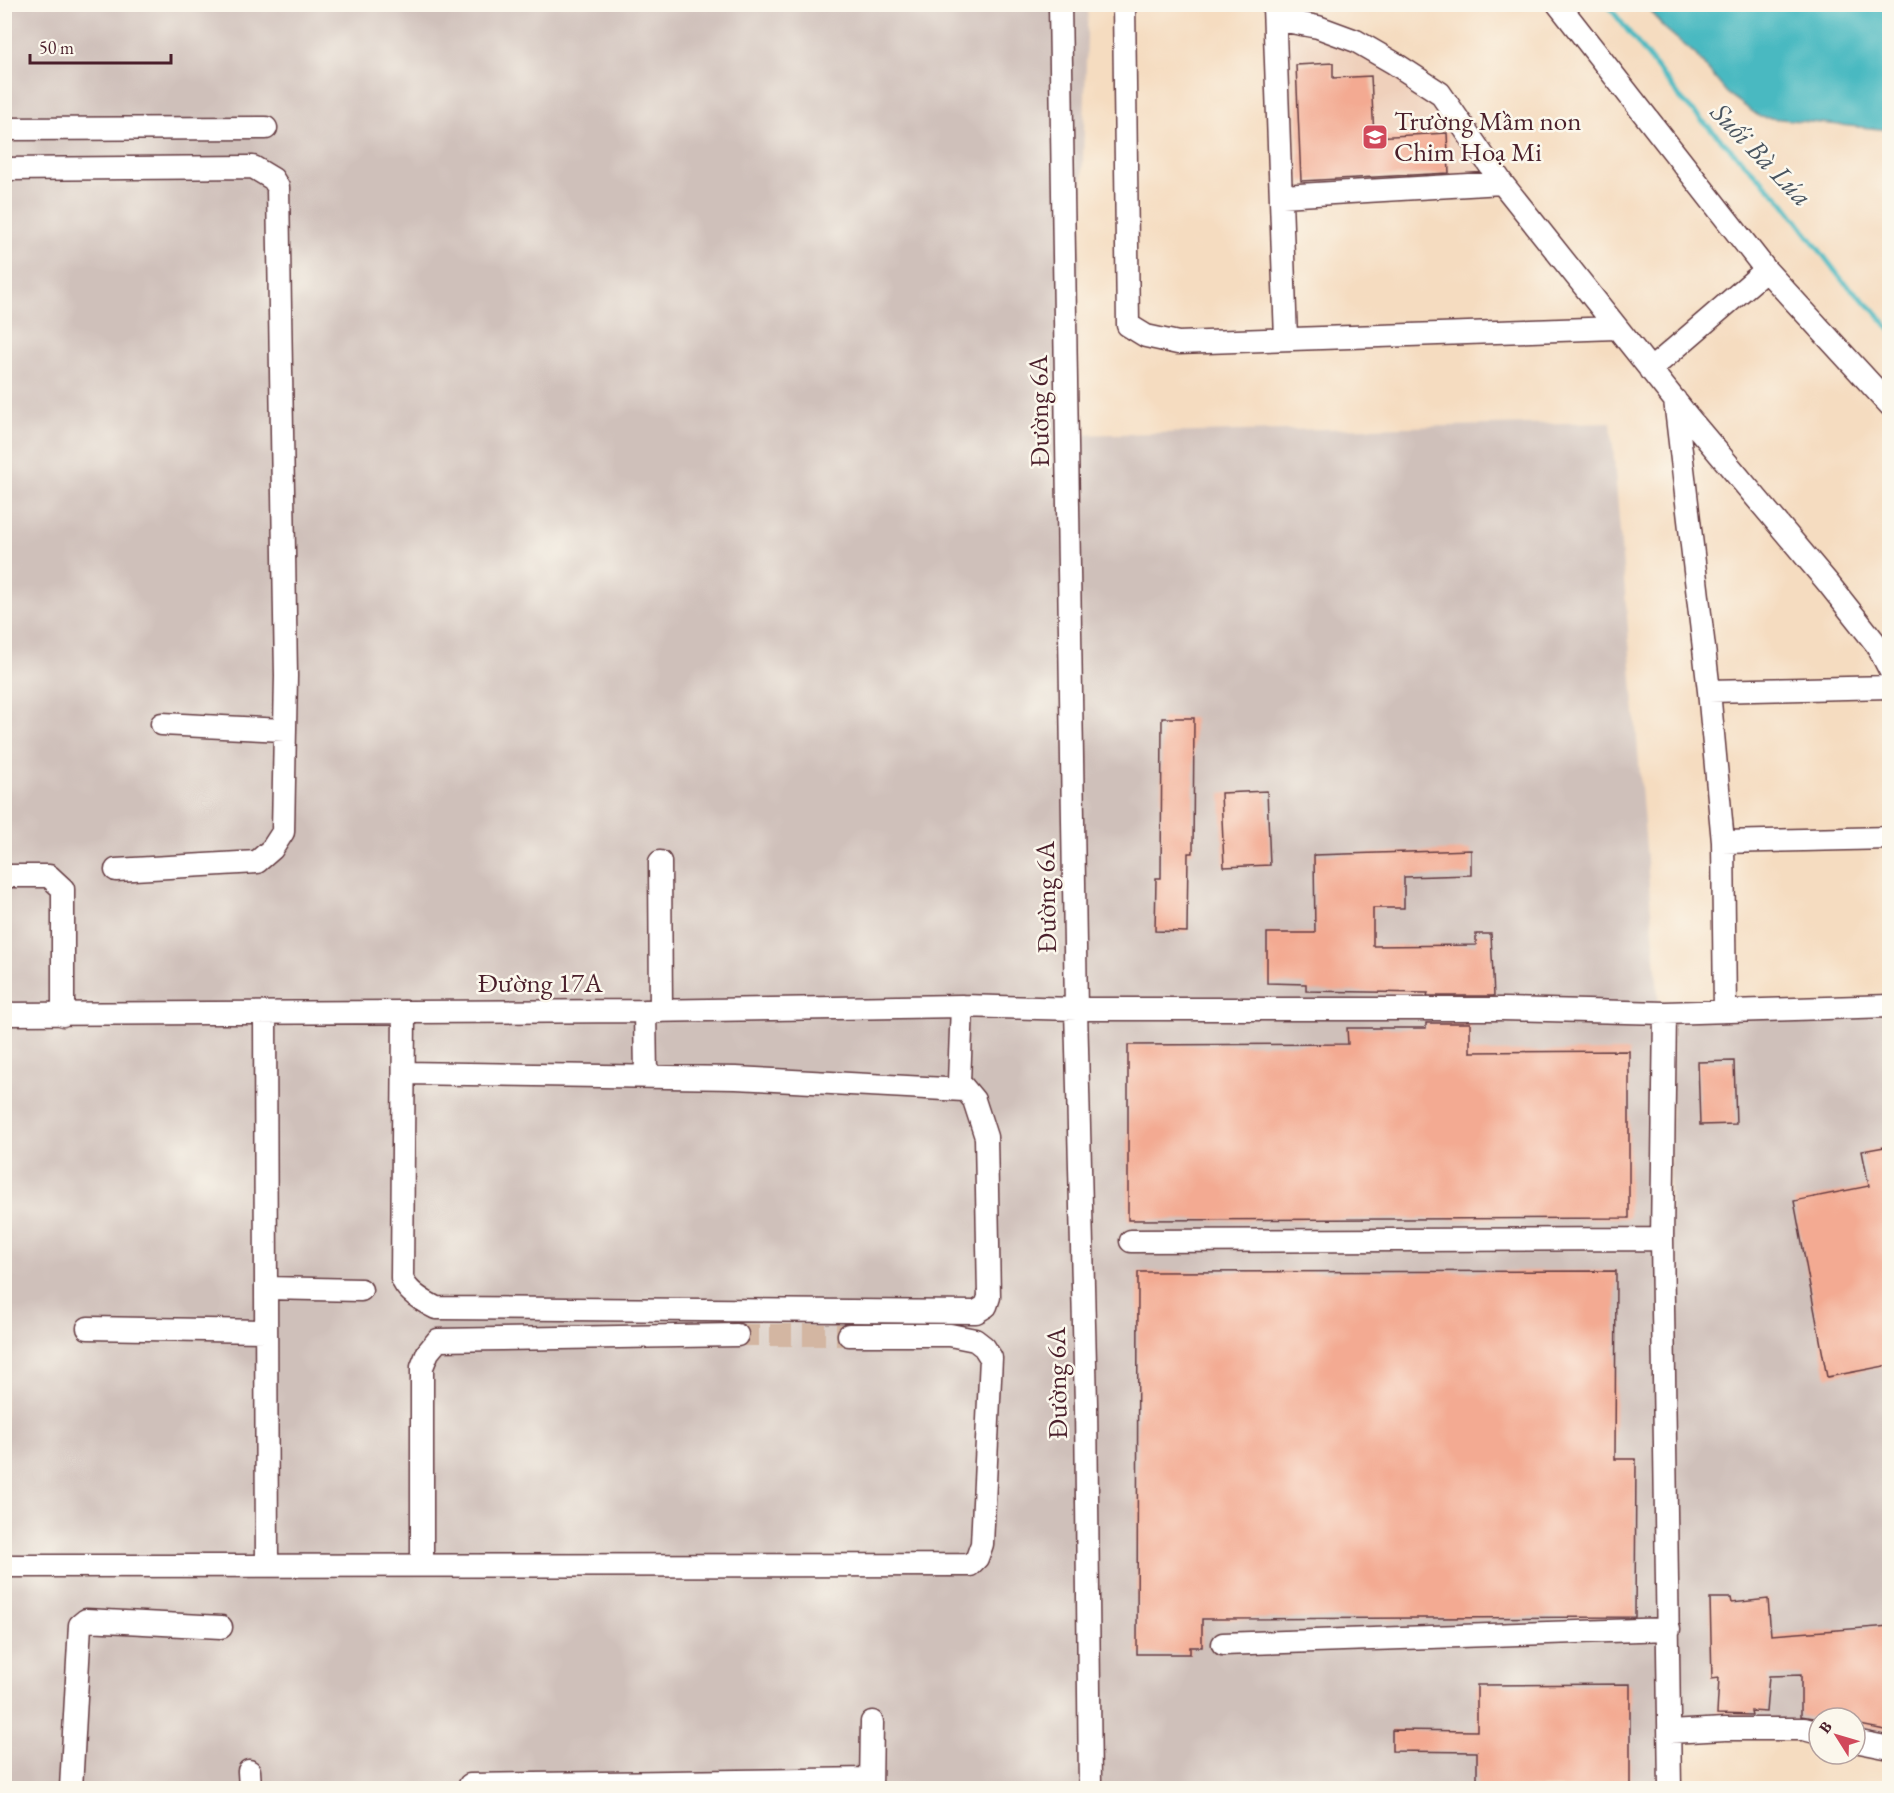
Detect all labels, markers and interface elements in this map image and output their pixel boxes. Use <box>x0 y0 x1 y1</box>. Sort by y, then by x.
scale bar <box>30 27 171 65</box>
text: 50 m <box>39 36 74 59</box>
water label: Suối Bà Lúa <box>1703 94 1820 214</box>
place label: Trường Mầm non Chim Hoạ Mi <box>1394 103 1581 169</box>
school or university icon: Trường Mầm non Chim Hoạ Mi <box>1360 122 1390 152</box>
street label: Đường 6A <box>1020 354 1057 467</box>
street label: Đường 6A <box>1027 840 1064 953</box>
street label: Đường 17A <box>477 965 603 1000</box>
street label: Đường 6A <box>1038 1326 1075 1439</box>
north arrow <box>1807 1706 1867 1766</box>
text: B <box>1814 1717 1837 1738</box>

